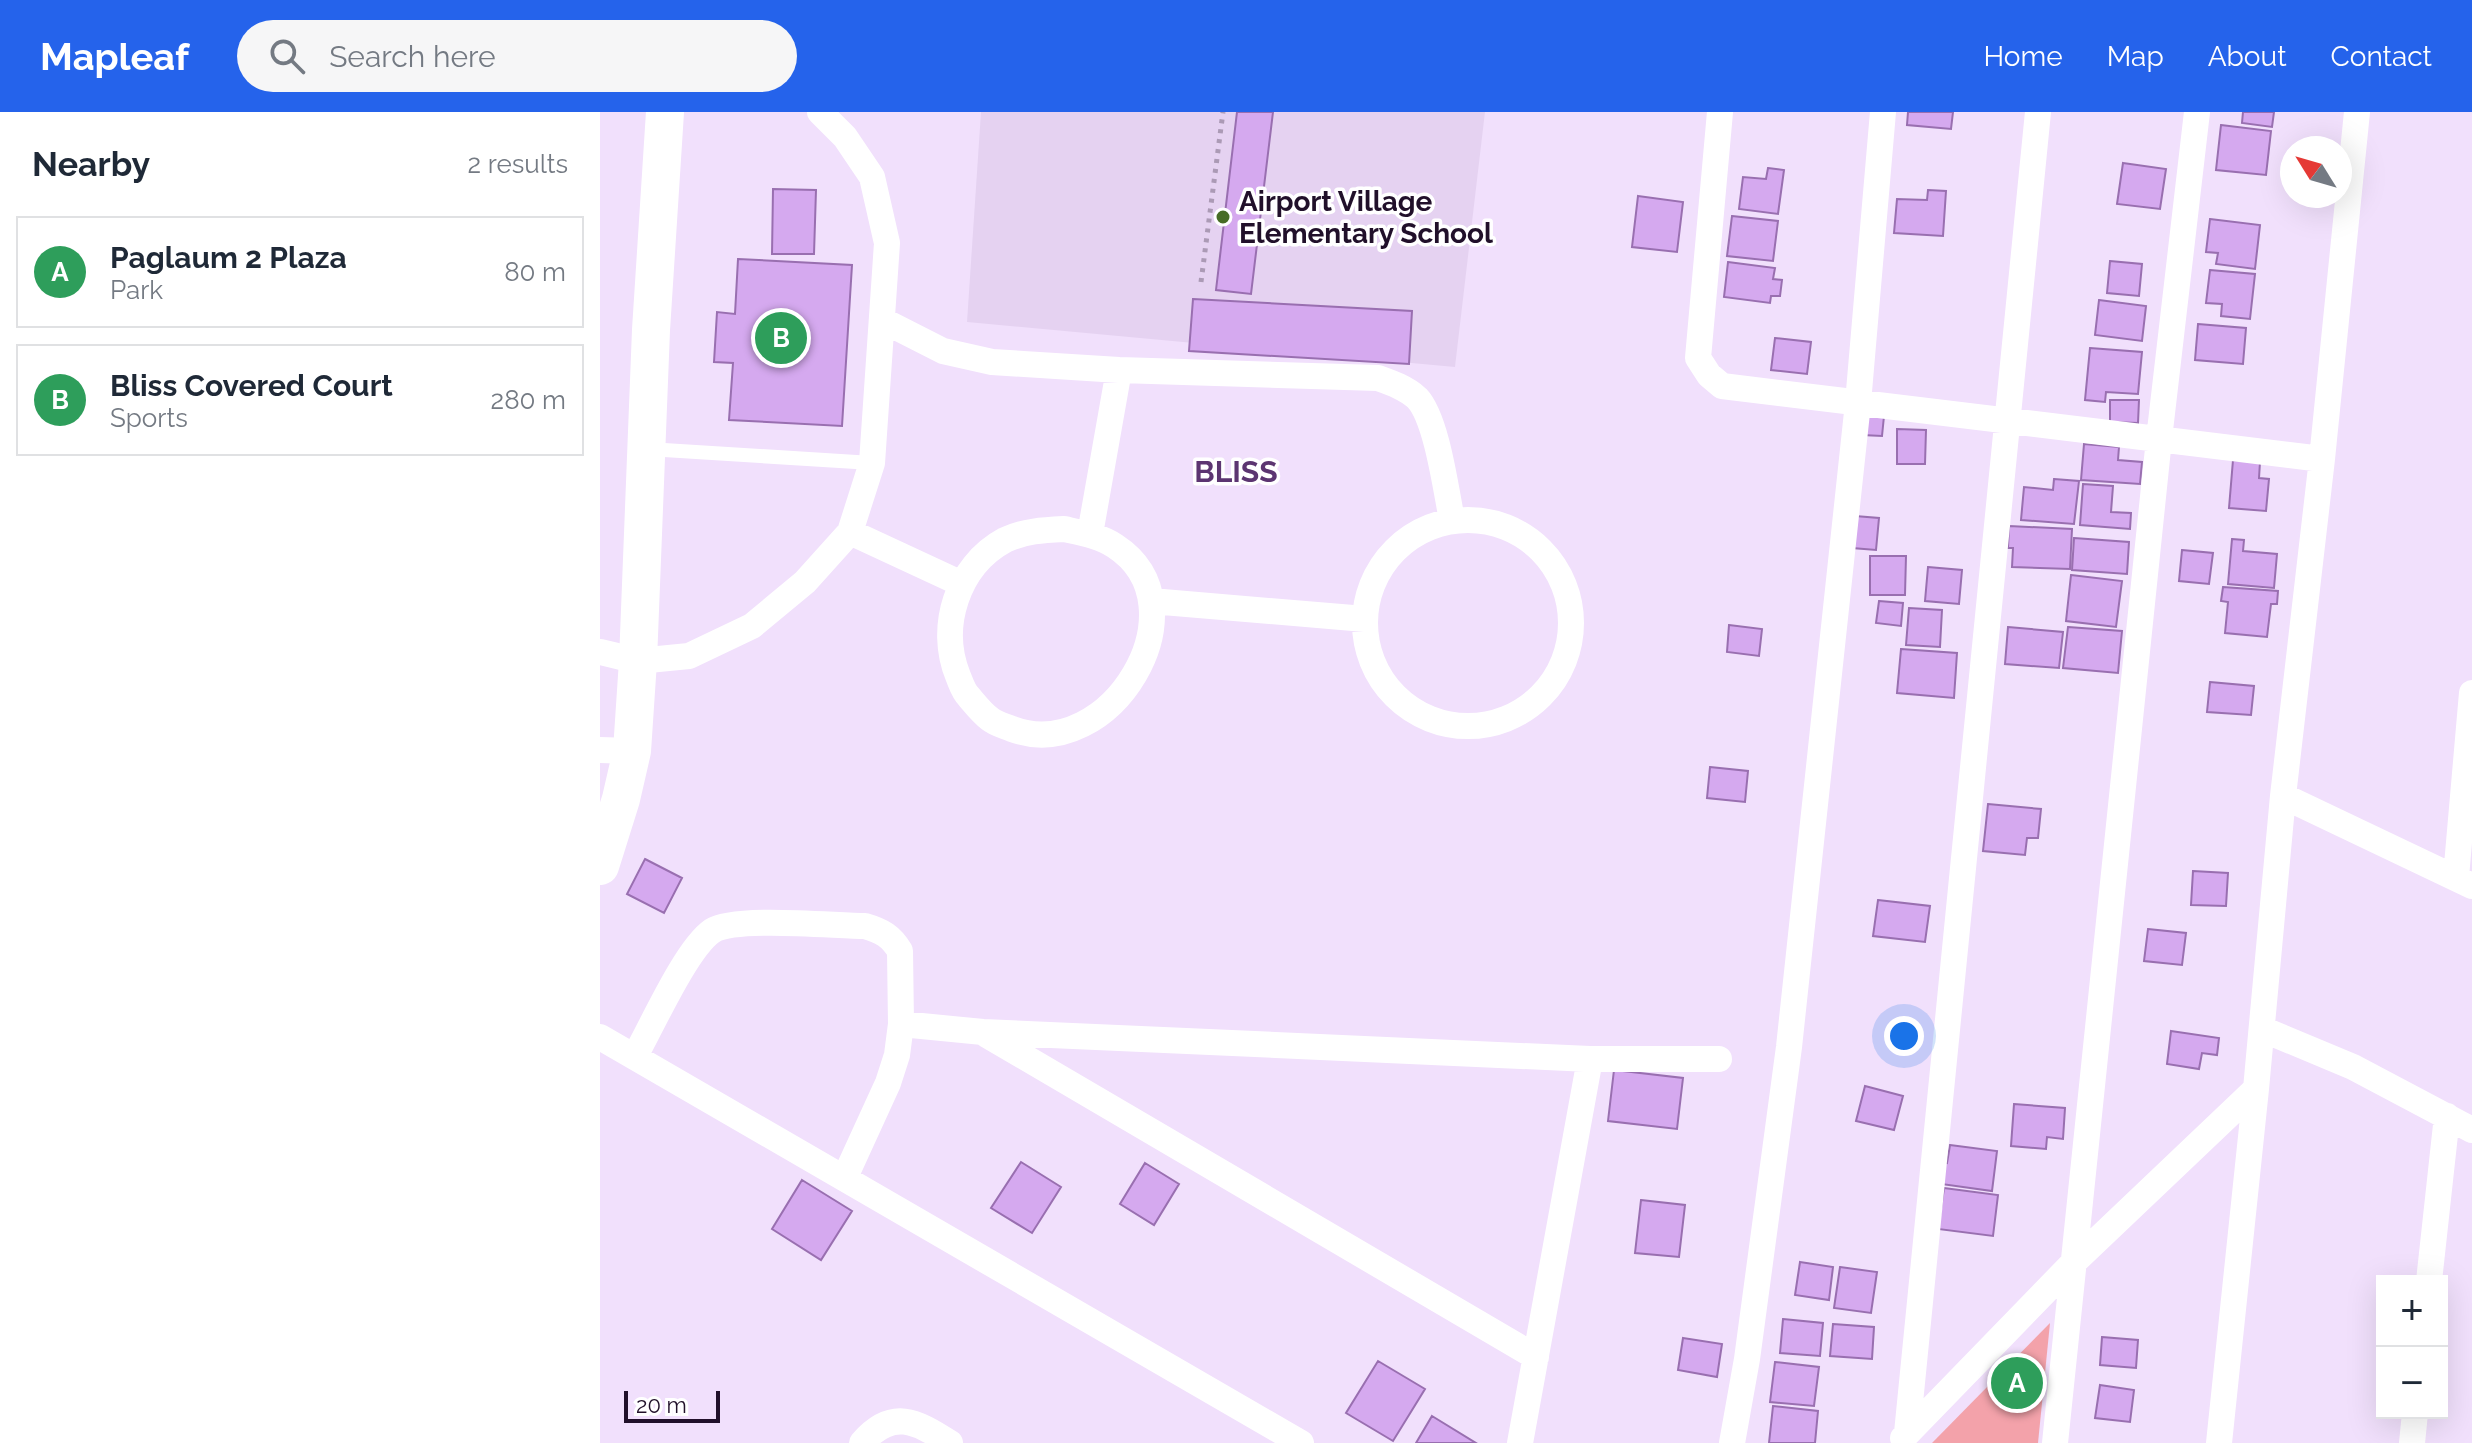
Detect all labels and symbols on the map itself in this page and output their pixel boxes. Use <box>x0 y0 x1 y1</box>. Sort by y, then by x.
north arrow <box>2280 136 2352 208</box>
place label: Airport Village Elementary School <box>1239 185 1493 250</box>
marker: Airport Village Elementary School <box>1214 208 1232 226</box>
pin: B <box>755 308 807 368</box>
district label: BLISS <box>1194 454 1278 489</box>
your location <box>1884 1016 1924 1056</box>
pin: A <box>1991 1353 2043 1413</box>
scale bar <box>624 1387 720 1423</box>

